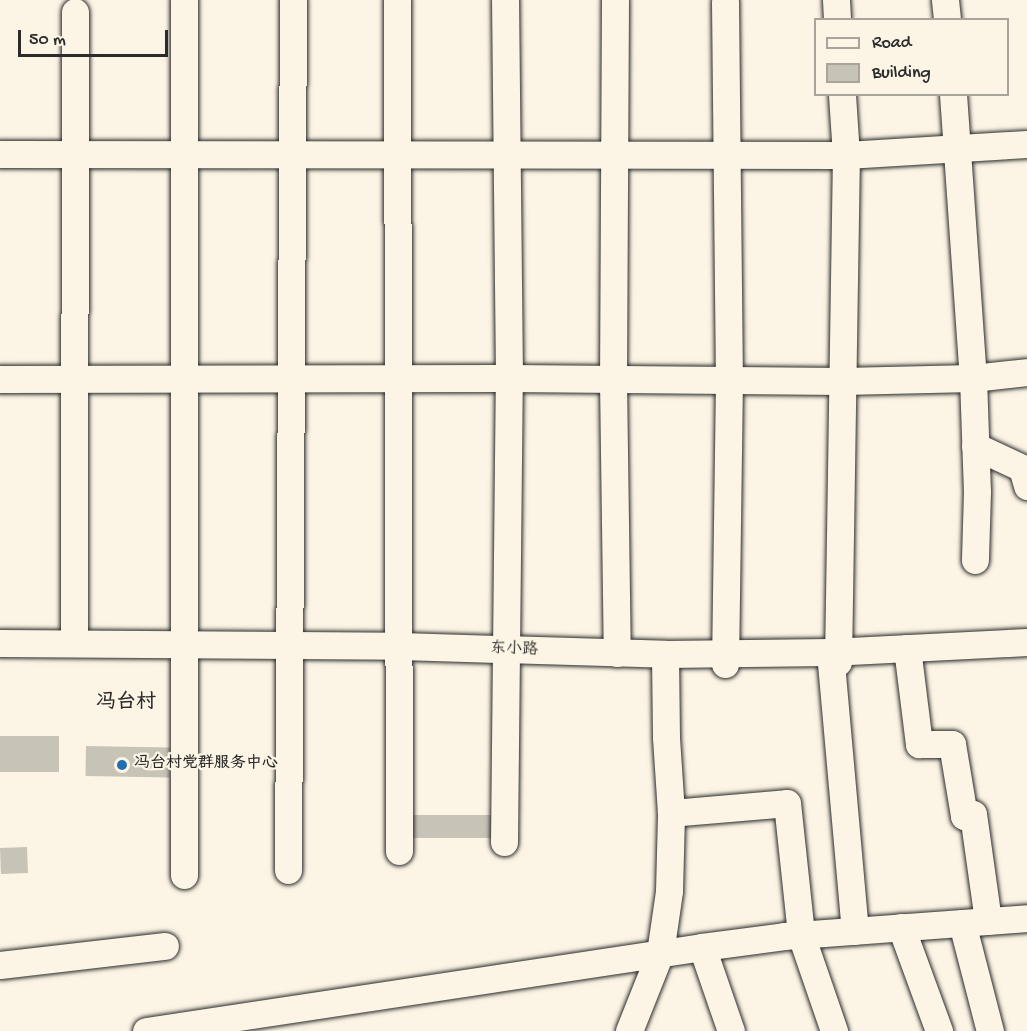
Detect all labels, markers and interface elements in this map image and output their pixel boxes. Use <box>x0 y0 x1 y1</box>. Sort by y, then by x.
scale bar <box>21 18 171 56</box>
legend <box>814 18 1009 96</box>
text: 50 m <box>29 30 66 51</box>
text: Road <box>872 33 911 54</box>
text: Building <box>872 63 931 84</box>
street label: 东小路 <box>490 641 538 661</box>
district label: 冯台村 <box>96 691 156 715</box>
place label: 冯台村党群服务中心 <box>134 755 278 775</box>
marker: 冯台村党群服务中心 <box>115 758 129 772</box>

